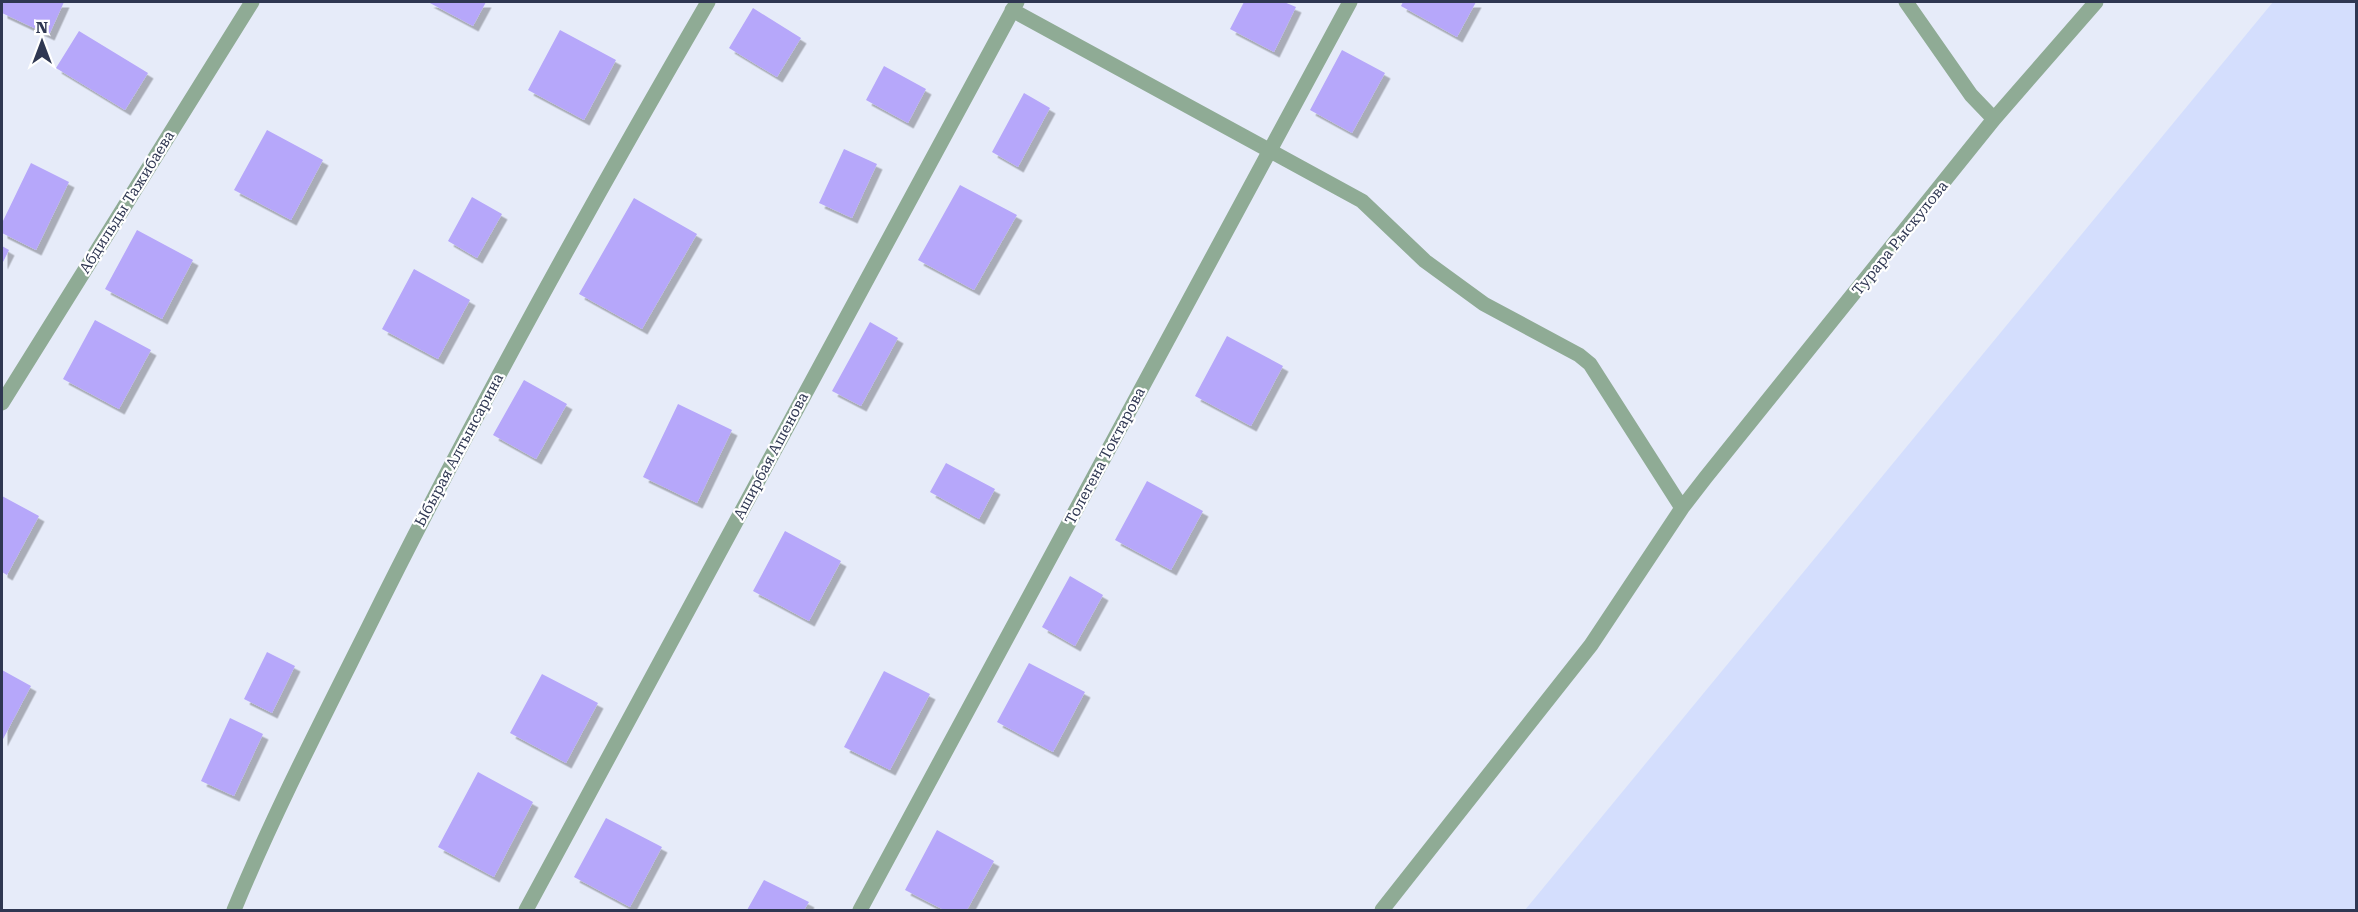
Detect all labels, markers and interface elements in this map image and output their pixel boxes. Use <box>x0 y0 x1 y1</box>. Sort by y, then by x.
north arrow <box>12 12 72 72</box>
text: N <box>36 18 48 37</box>
street label: Абдильды Тажибаева <box>76 127 178 277</box>
street label: Турара Рыскулова <box>1848 177 1952 299</box>
street label: Ыбырая Алтынсарина <box>411 370 507 530</box>
street label: Толегена Токтарова <box>1061 384 1149 528</box>
street label: Аширбая Ашенова <box>730 389 812 523</box>

